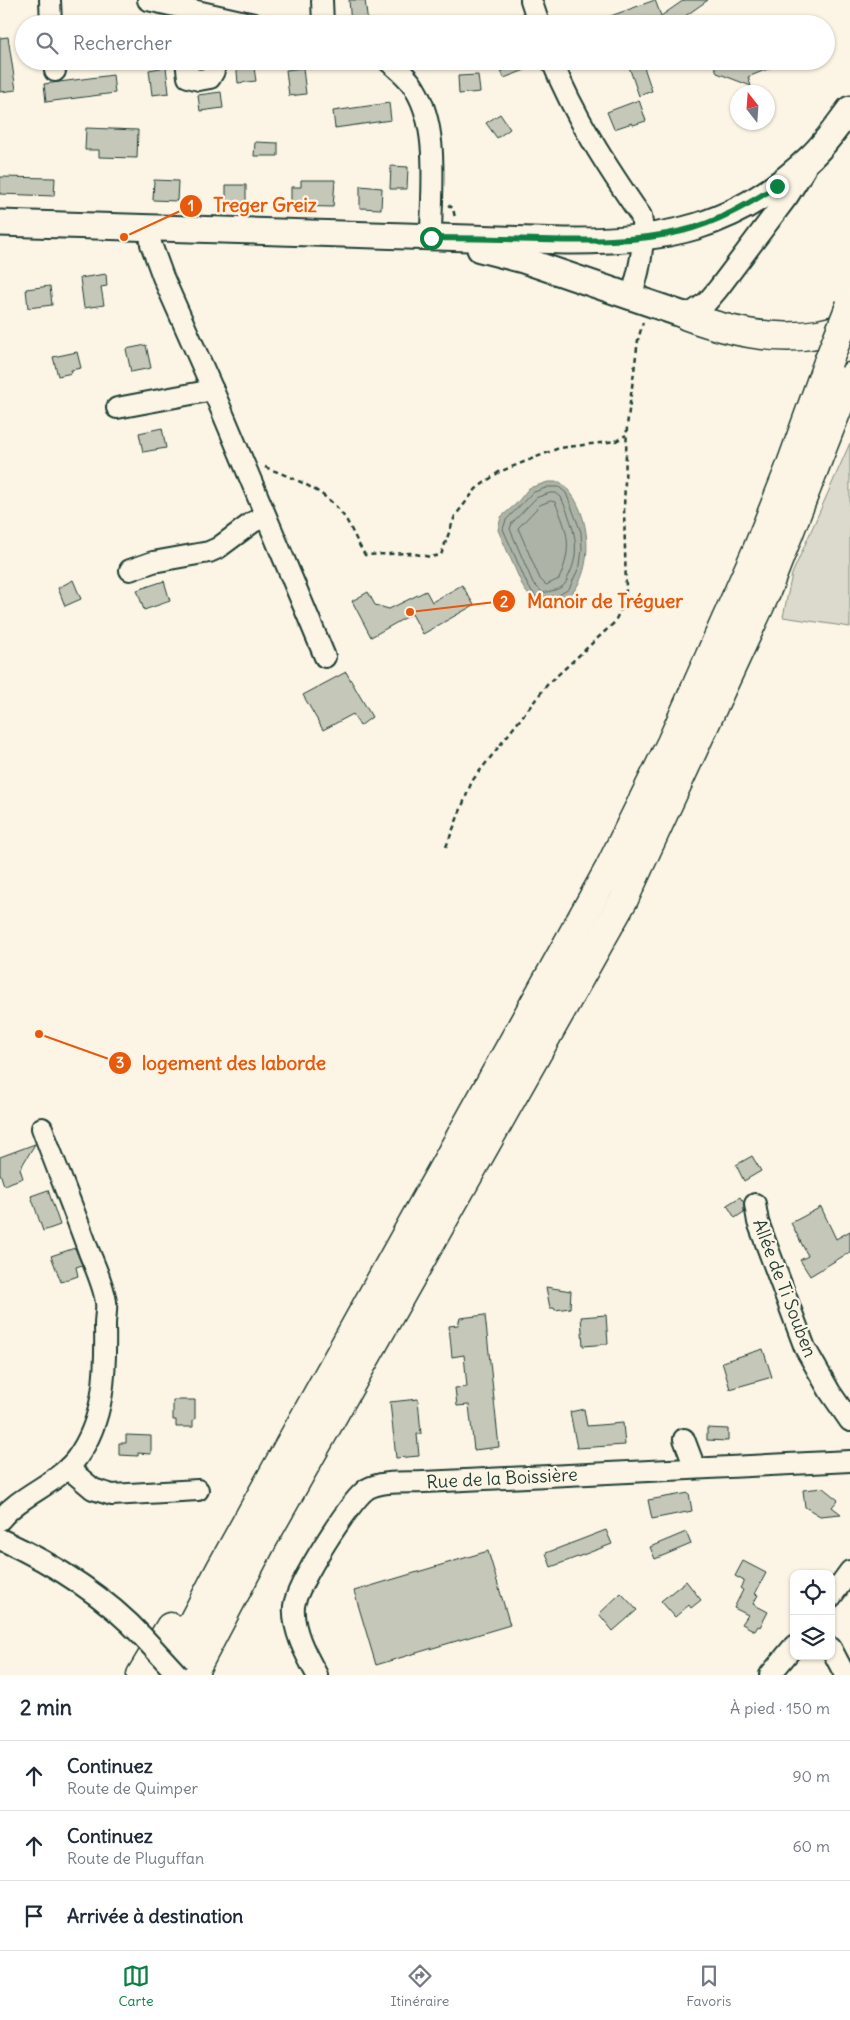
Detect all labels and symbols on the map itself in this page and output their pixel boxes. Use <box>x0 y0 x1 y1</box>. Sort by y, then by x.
north arrow <box>730 85 775 130</box>
route end <box>766 175 789 198</box>
callout: Treger Greiz <box>178 189 327 223</box>
text: Treger Greiz <box>213 193 317 217</box>
text: 1 <box>188 196 194 215</box>
route start <box>420 227 443 250</box>
callout: Manoir de Tréguer <box>492 584 693 618</box>
text: Manoir de Tréguer <box>527 589 683 613</box>
text: 2 <box>500 592 508 611</box>
callout: logement des laborde <box>107 1046 336 1080</box>
text: logement des laborde <box>142 1051 326 1075</box>
text: 3 <box>116 1053 124 1072</box>
street label: Allée de Ti Souben <box>748 1216 822 1360</box>
street label: Rue de la Boissière <box>426 1463 578 1493</box>

